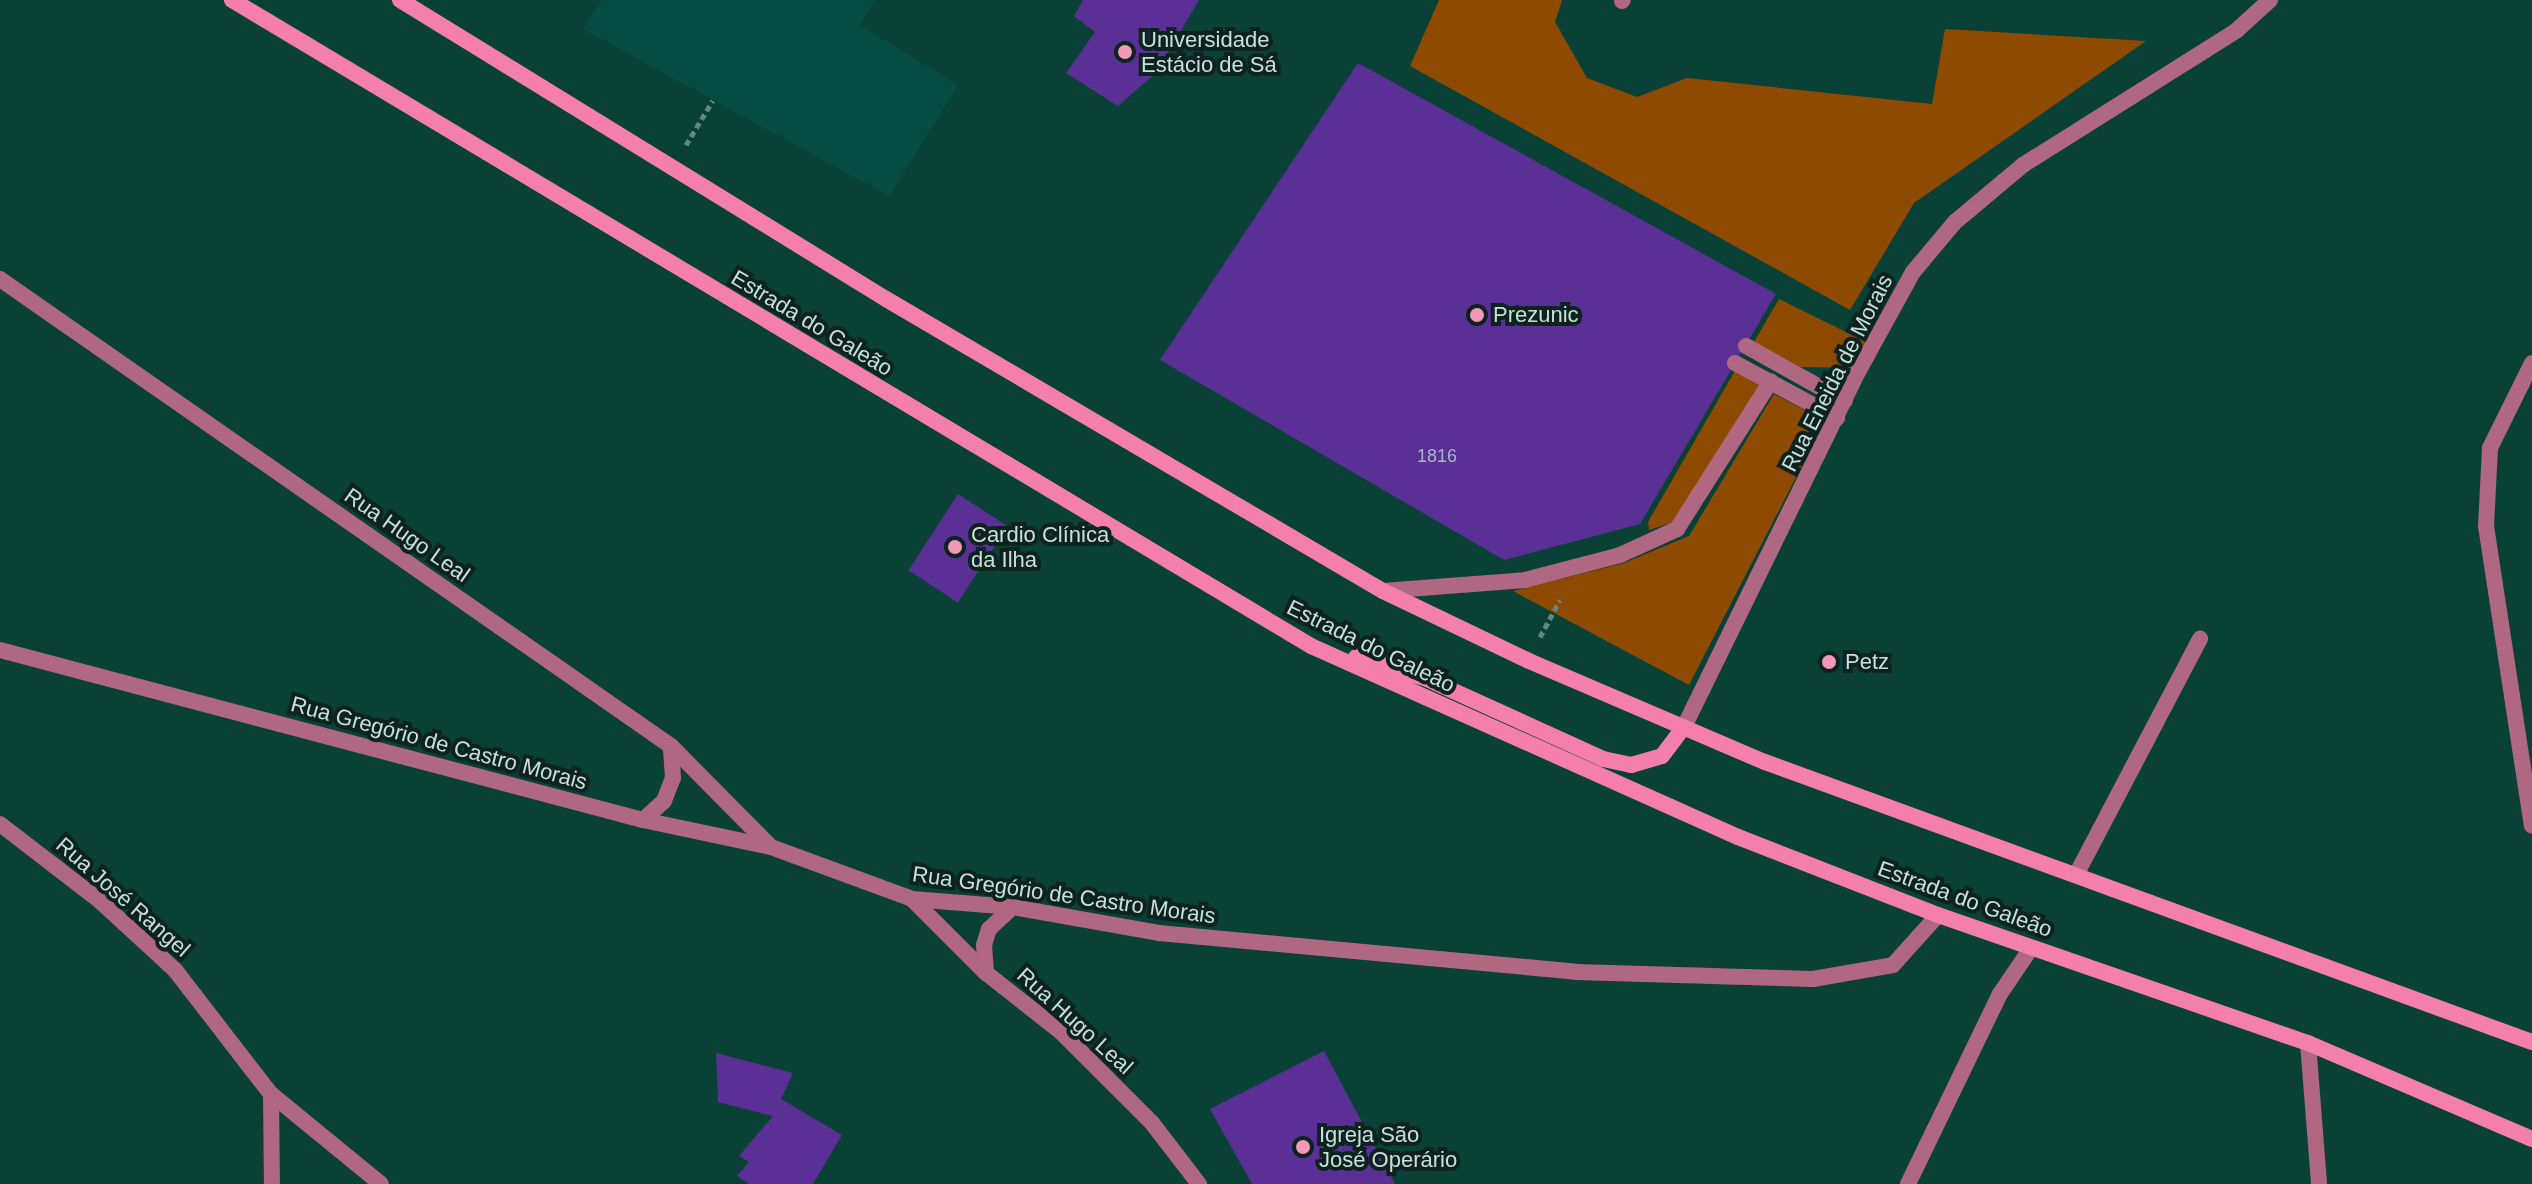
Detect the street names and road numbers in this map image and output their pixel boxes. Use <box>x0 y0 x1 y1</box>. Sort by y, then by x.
street label: Estrada do Galeão <box>727 264 897 382</box>
street label: Rua Eneida de Morais <box>1776 270 1898 476</box>
street label: Rua Hugo Leal <box>339 482 475 588</box>
street label: Estrada do Galeão <box>1283 594 1459 698</box>
street label: Rua Gregório de Castro Morais <box>288 691 590 795</box>
street label: Rua José Rangel <box>51 832 195 962</box>
street label: Estrada do Galeão <box>1874 855 2056 943</box>
street label: Rua Gregório de Castro Morais <box>911 861 1217 929</box>
street label: Rua Hugo Leal <box>1012 962 1138 1080</box>

